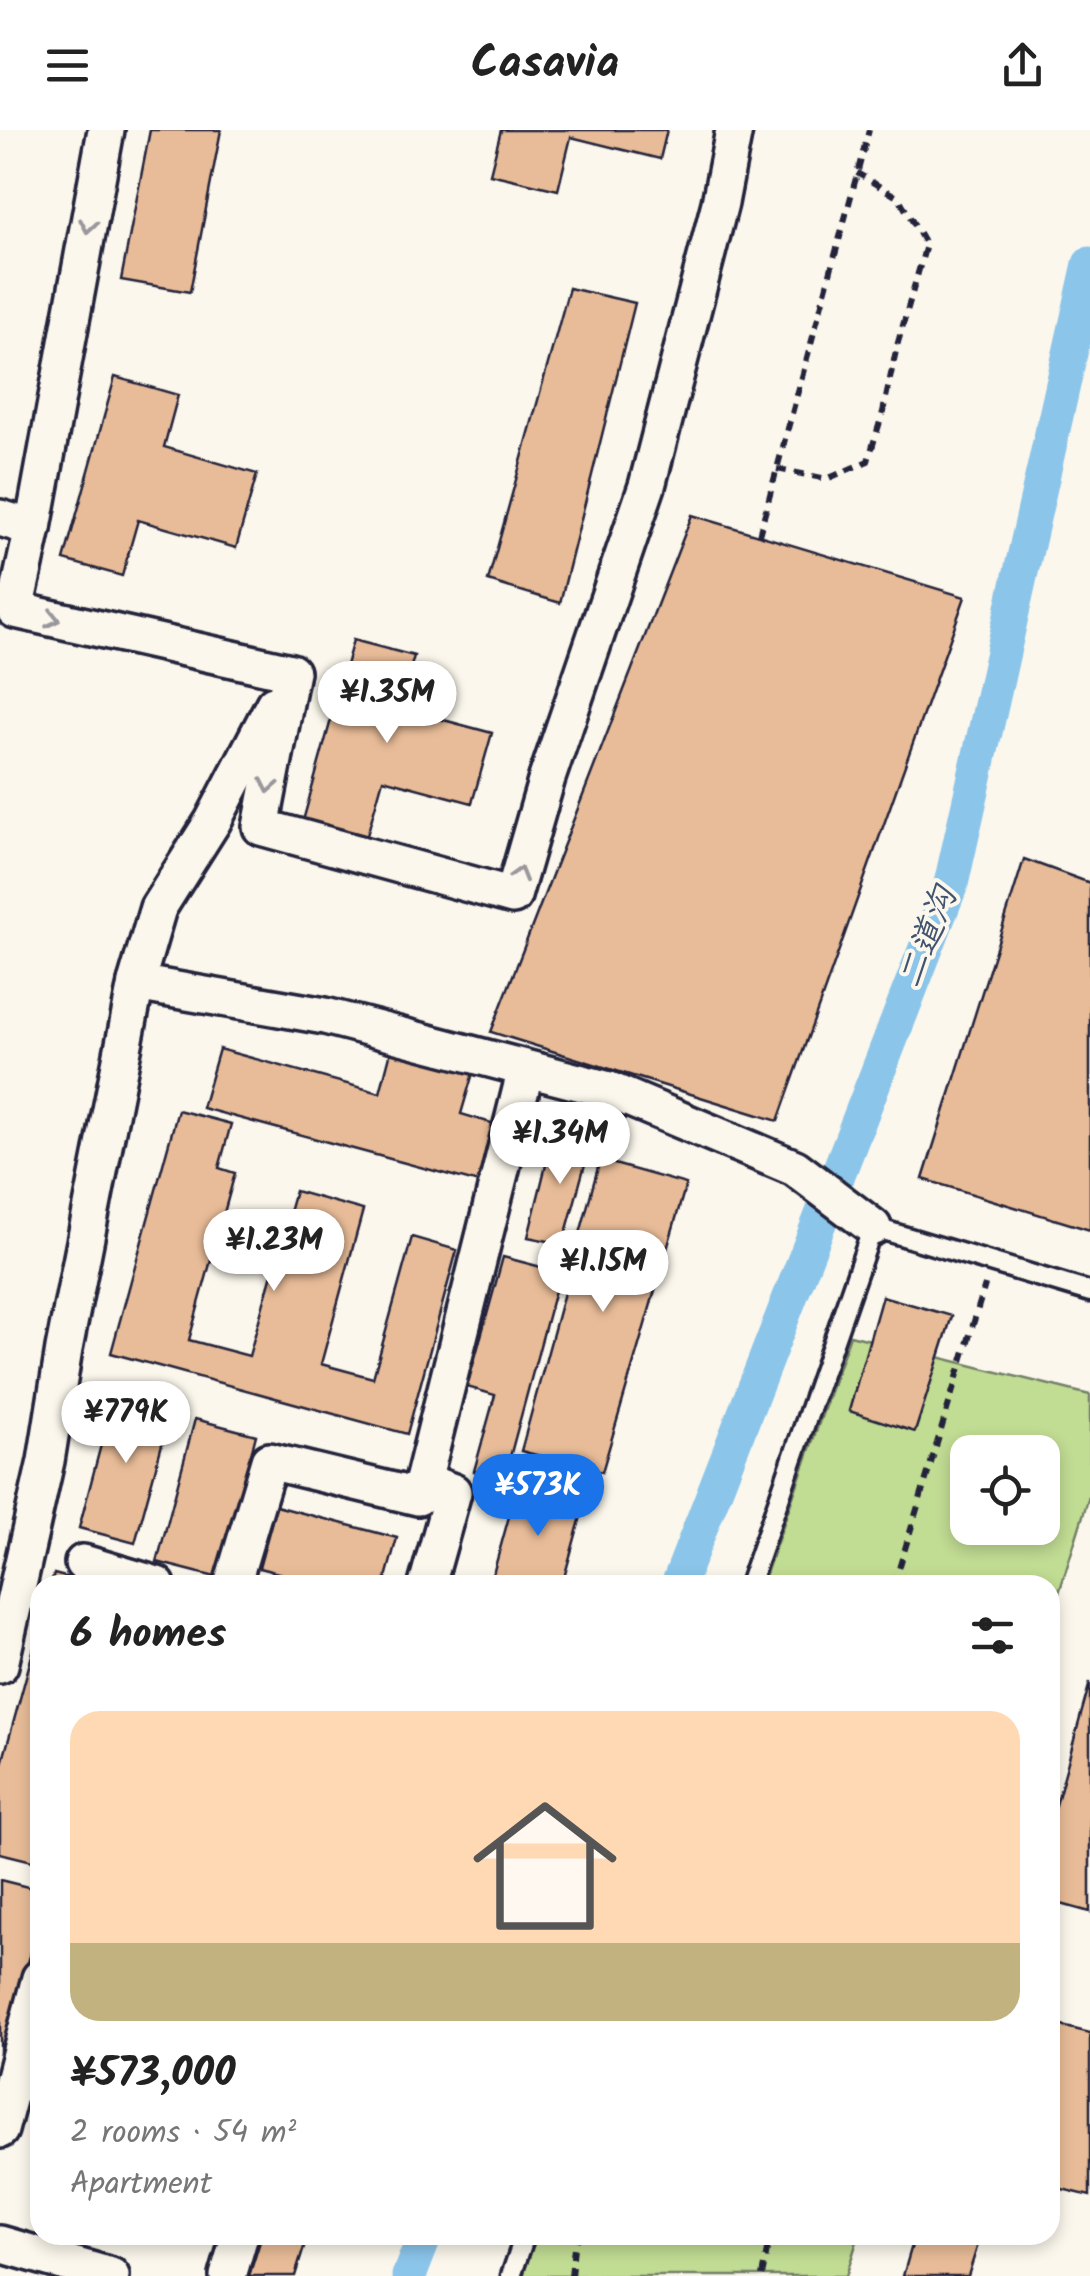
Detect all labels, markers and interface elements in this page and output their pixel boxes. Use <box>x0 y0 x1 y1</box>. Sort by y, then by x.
text: Casavia <box>471 29 619 101</box>
icon: menu <box>40 38 95 93</box>
icon: share <box>995 38 1050 93</box>
one-way arrow <box>78 218 99 234</box>
one-way arrow <box>44 607 61 628</box>
pin: ¥1.35M <box>306 661 468 746</box>
text: ¥1.35M <box>340 668 434 719</box>
one-way arrow <box>259 777 280 794</box>
one-way arrow <box>507 867 528 884</box>
water label: 二道沟 <box>884 876 975 997</box>
pin: ¥1.34M <box>479 1102 641 1187</box>
text: ¥1.34M <box>512 1109 608 1160</box>
pin: ¥1.23M <box>193 1209 355 1294</box>
text: ¥1.23M <box>225 1216 323 1267</box>
pin: ¥1.15M <box>522 1230 684 1315</box>
text: ¥1.15M <box>560 1237 646 1288</box>
pin: ¥779K <box>56 1381 196 1466</box>
text: ¥779K <box>83 1388 169 1439</box>
map controls <box>950 1435 1060 1545</box>
button: locate <box>950 1435 1060 1545</box>
pin: ¥573K <box>468 1454 608 1539</box>
text: ¥573K <box>494 1461 582 1512</box>
text: 6 homes <box>70 1602 226 1669</box>
icon: filters <box>965 1608 1020 1663</box>
icon: home <box>455 1776 635 1956</box>
text: ¥573,000 <box>70 2041 236 2108</box>
text: 2 rooms · 54 m² <box>70 2108 296 2159</box>
text: Apartment <box>70 2159 212 2210</box>

